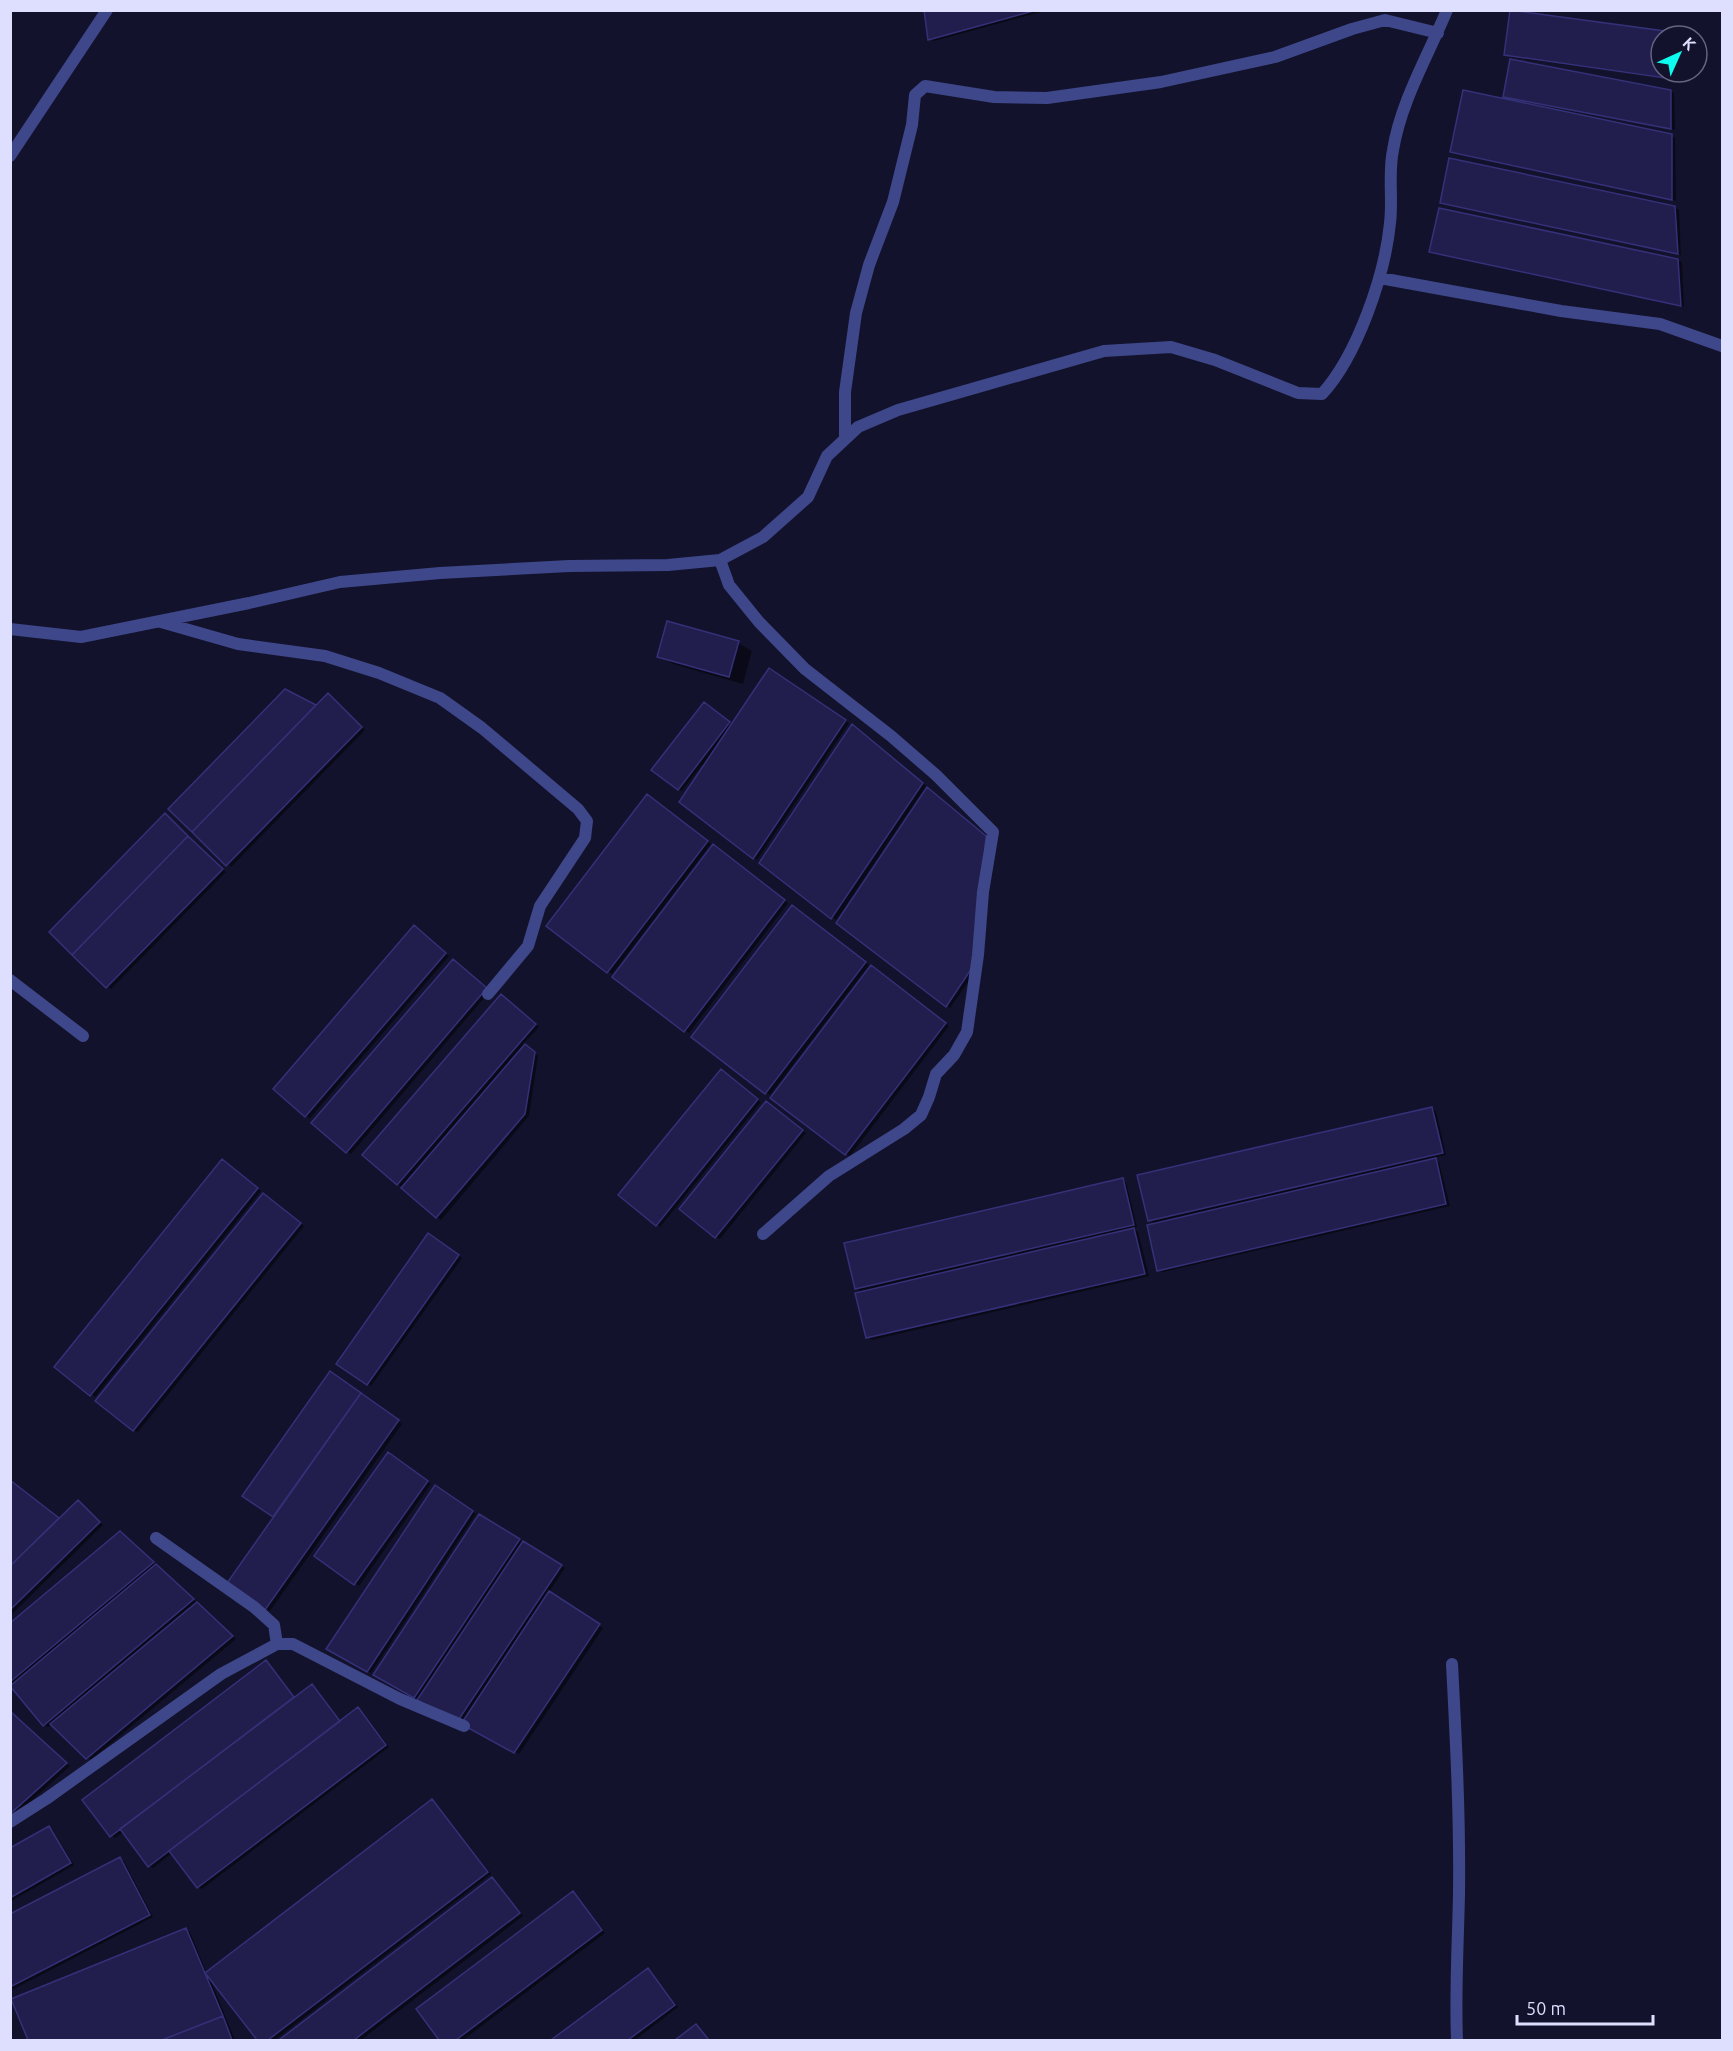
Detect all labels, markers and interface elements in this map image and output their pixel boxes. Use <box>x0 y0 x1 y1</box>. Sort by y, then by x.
north arrow <box>1649 24 1709 84</box>
text: K <box>1679 33 1700 54</box>
scale bar <box>1517 1988 1654 2026</box>
text: 50 m <box>1526 1998 1566 2018</box>

